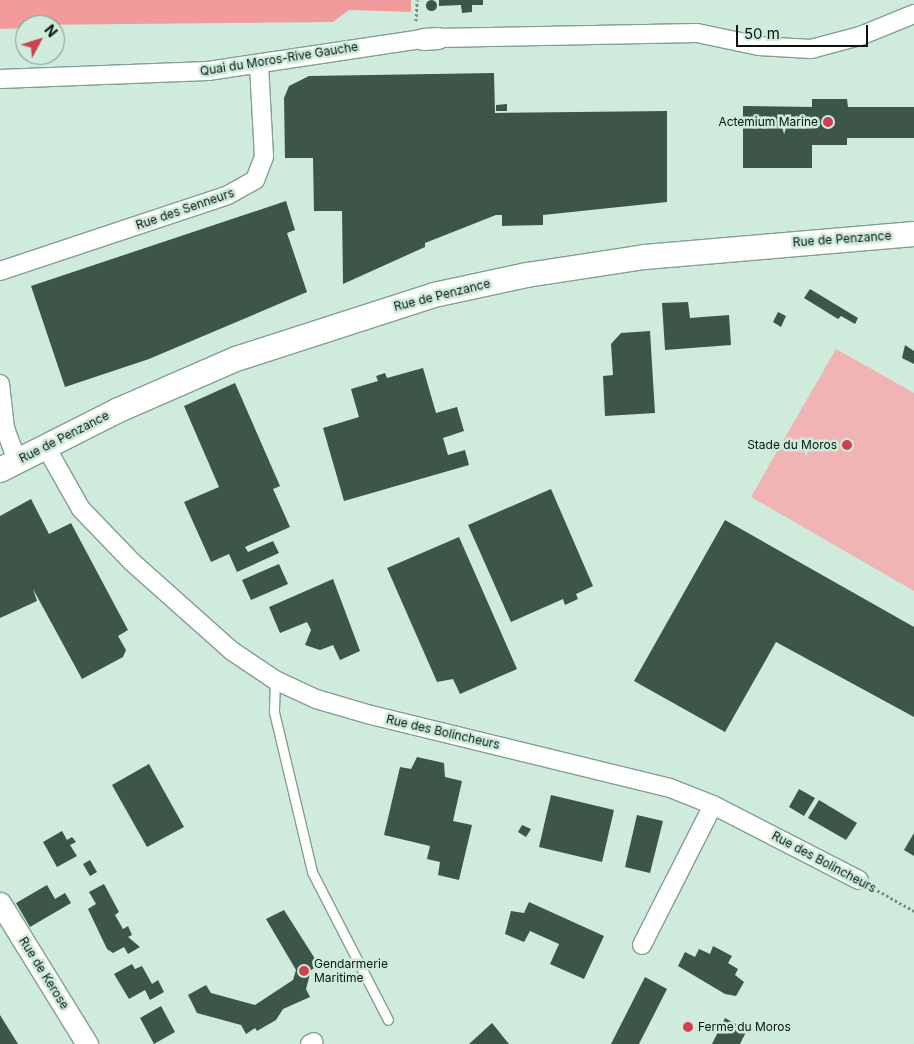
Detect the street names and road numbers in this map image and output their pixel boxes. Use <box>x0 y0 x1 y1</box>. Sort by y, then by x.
street label: Quai du Moros-Rive Gauche <box>199 39 359 79</box>
street label: Rue des Senneurs <box>134 185 236 233</box>
street label: Rue de Penzance <box>792 228 892 250</box>
street label: Rue de Penzance <box>392 276 492 314</box>
street label: Rue de Penzance <box>17 408 111 466</box>
street label: Rue des Bolincheurs <box>385 712 501 752</box>
street label: Rue des Bolincheurs <box>769 828 879 896</box>
street label: Rue de Kerose <box>16 934 72 1012</box>

